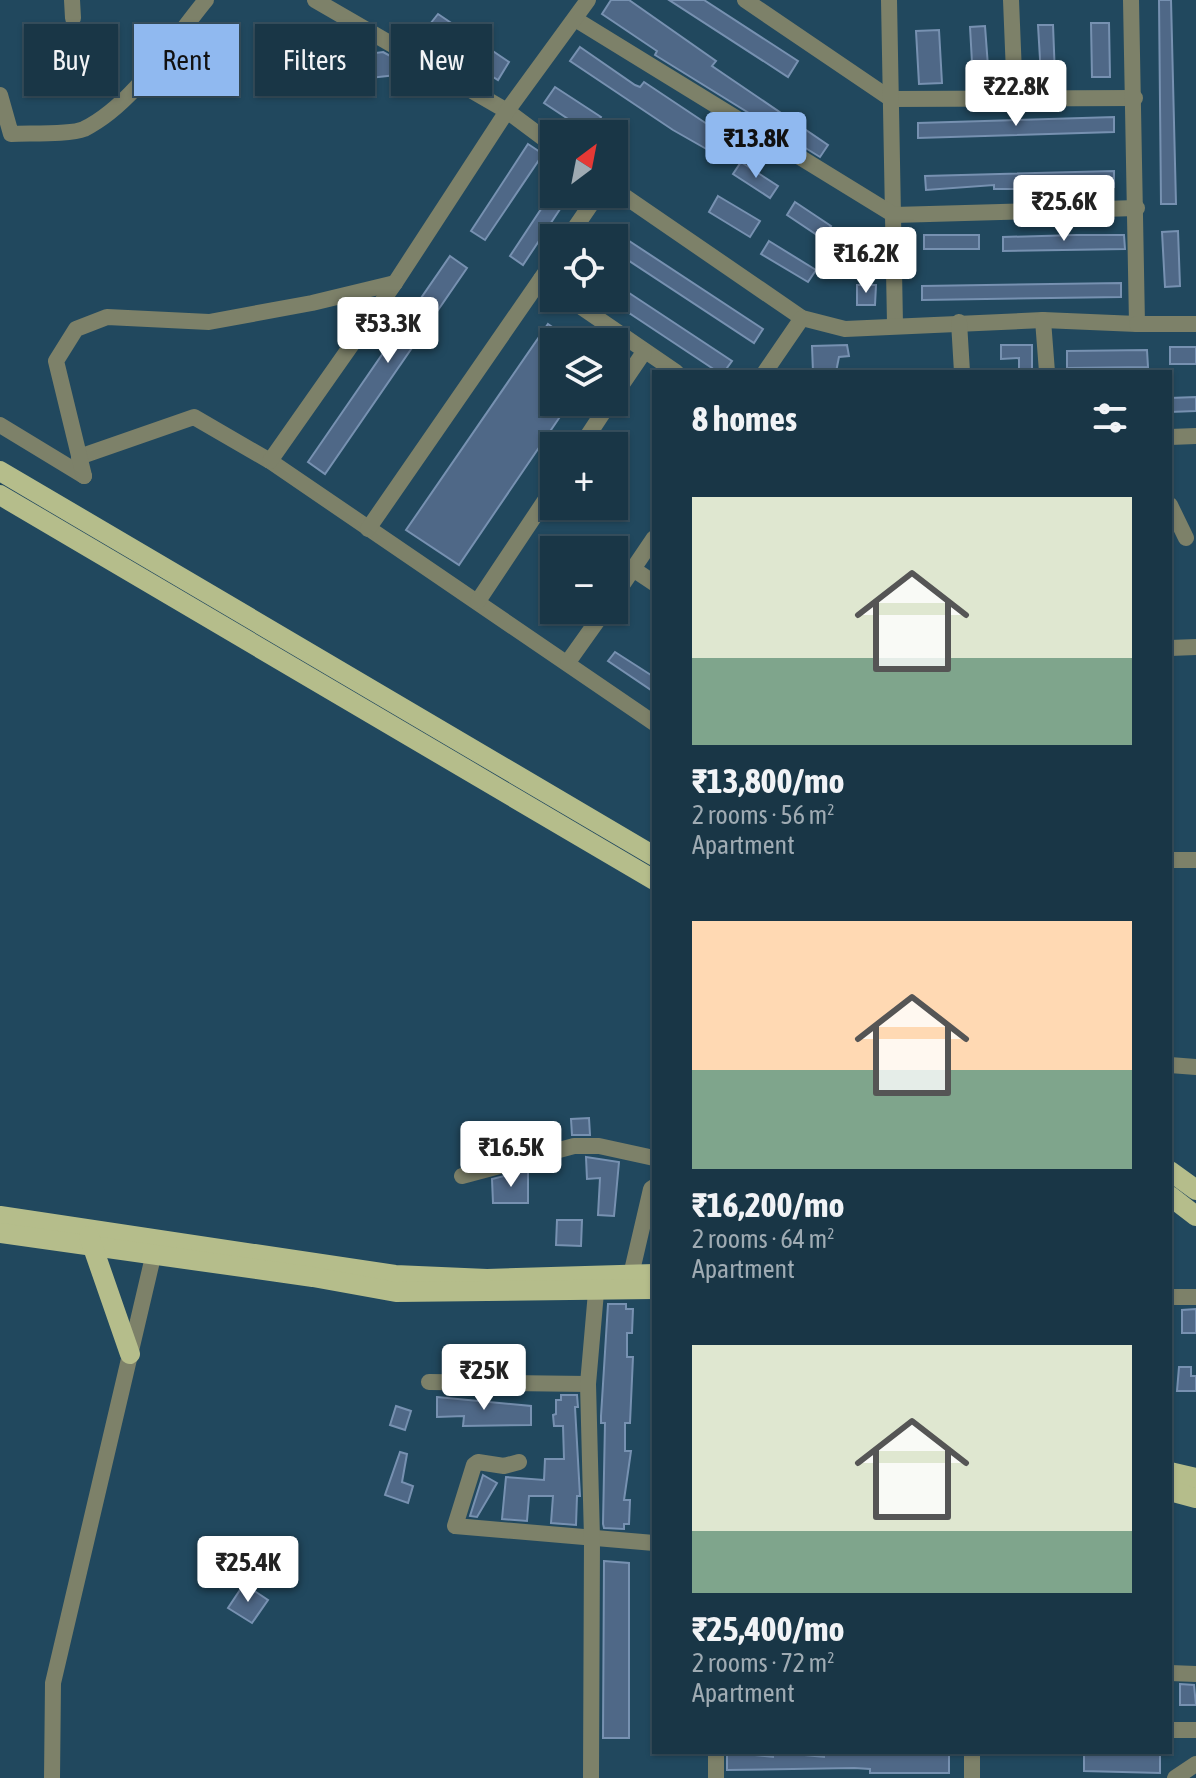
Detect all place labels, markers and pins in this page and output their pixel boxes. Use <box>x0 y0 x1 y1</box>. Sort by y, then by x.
pin: ₹22.8K <box>951 60 1081 128</box>
pin: ₹13.8K <box>691 112 821 180</box>
pin: ₹25.6K <box>999 175 1129 243</box>
pin: ₹16.2K <box>801 227 931 295</box>
pin: ₹53.3K <box>323 297 453 365</box>
pin: ₹16.5K <box>446 1121 576 1189</box>
pin: ₹25K <box>437 1344 531 1412</box>
pin: ₹25.4K <box>183 1536 313 1604</box>

